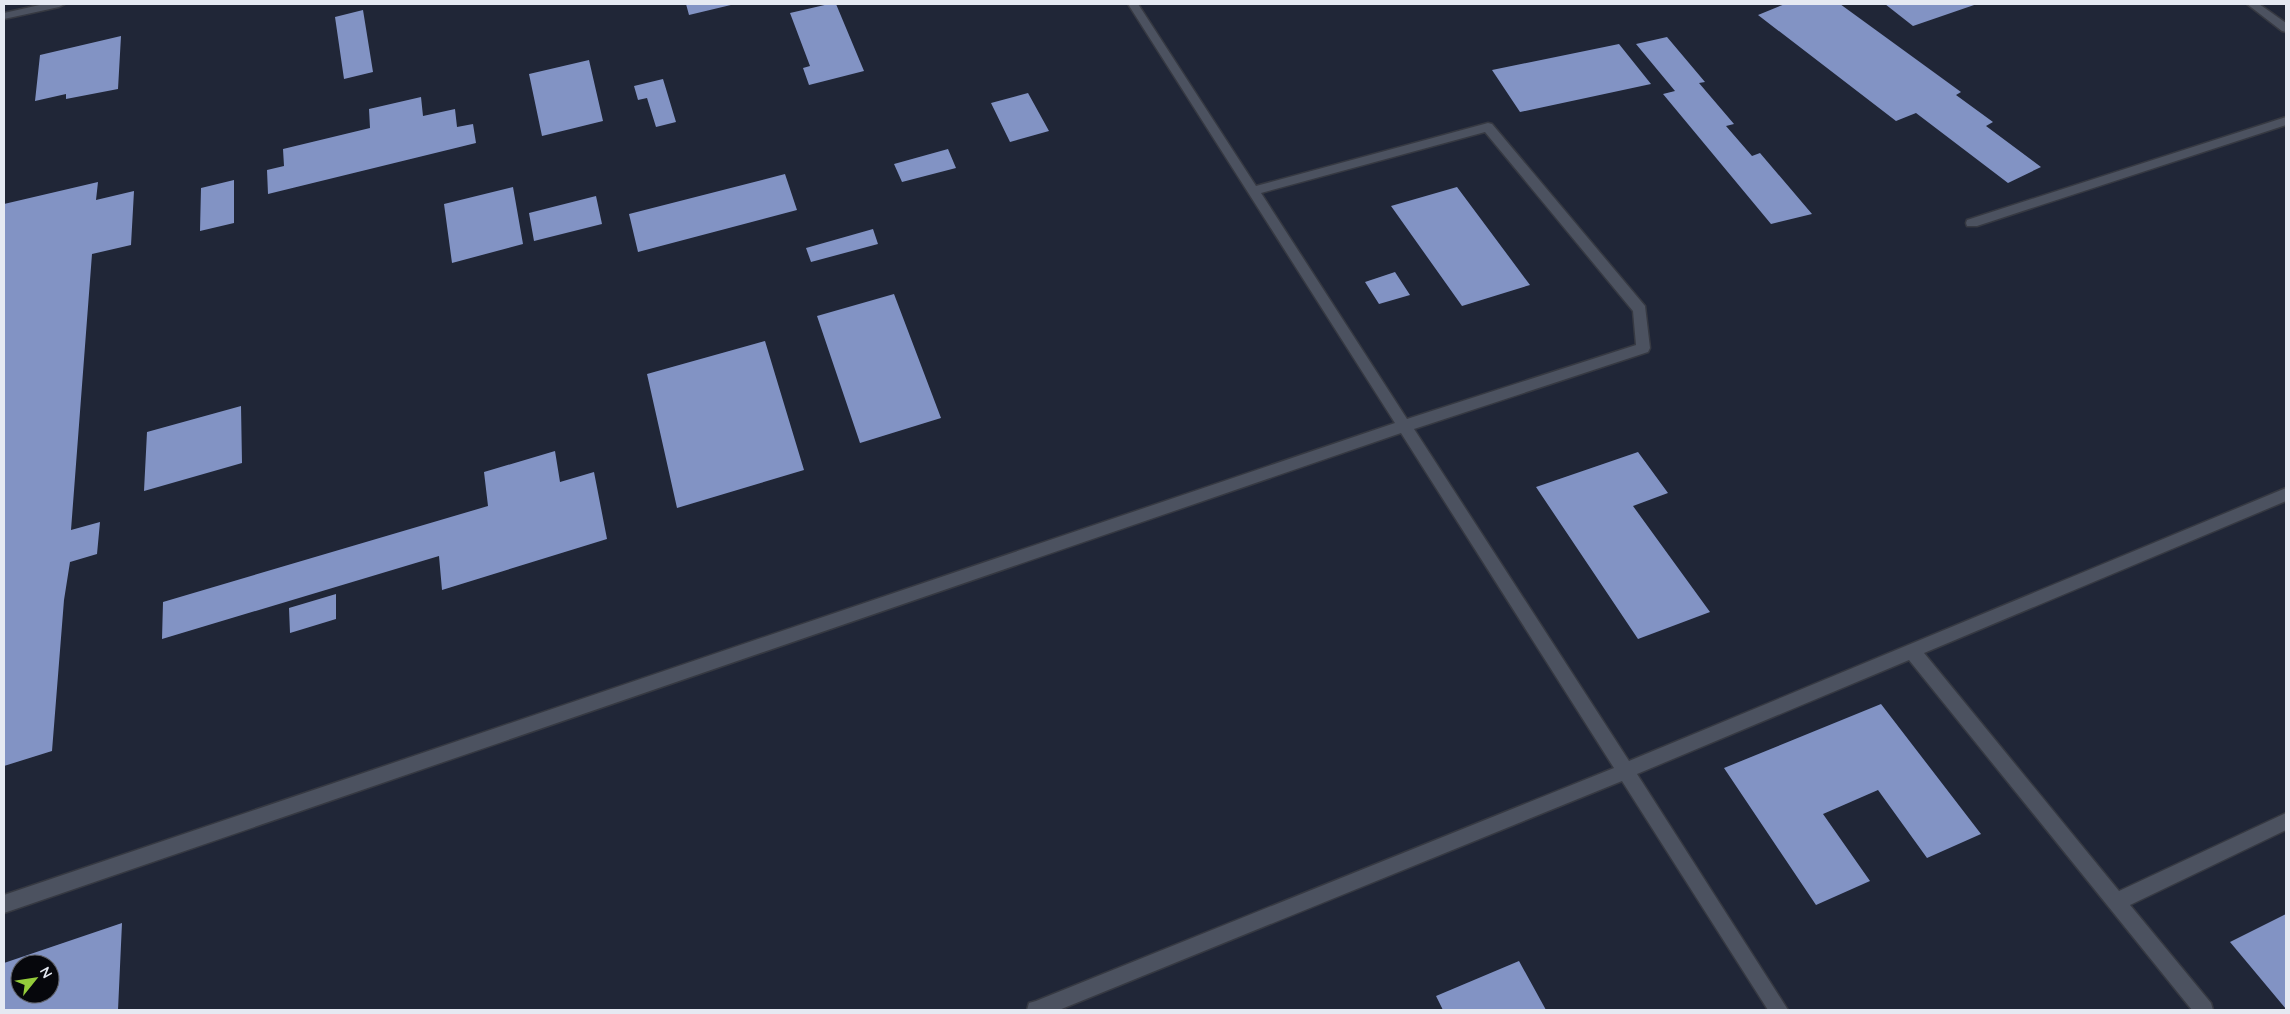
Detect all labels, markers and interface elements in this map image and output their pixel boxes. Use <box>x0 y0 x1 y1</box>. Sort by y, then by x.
north arrow <box>10 954 60 1004</box>
text: N <box>36 964 57 981</box>

